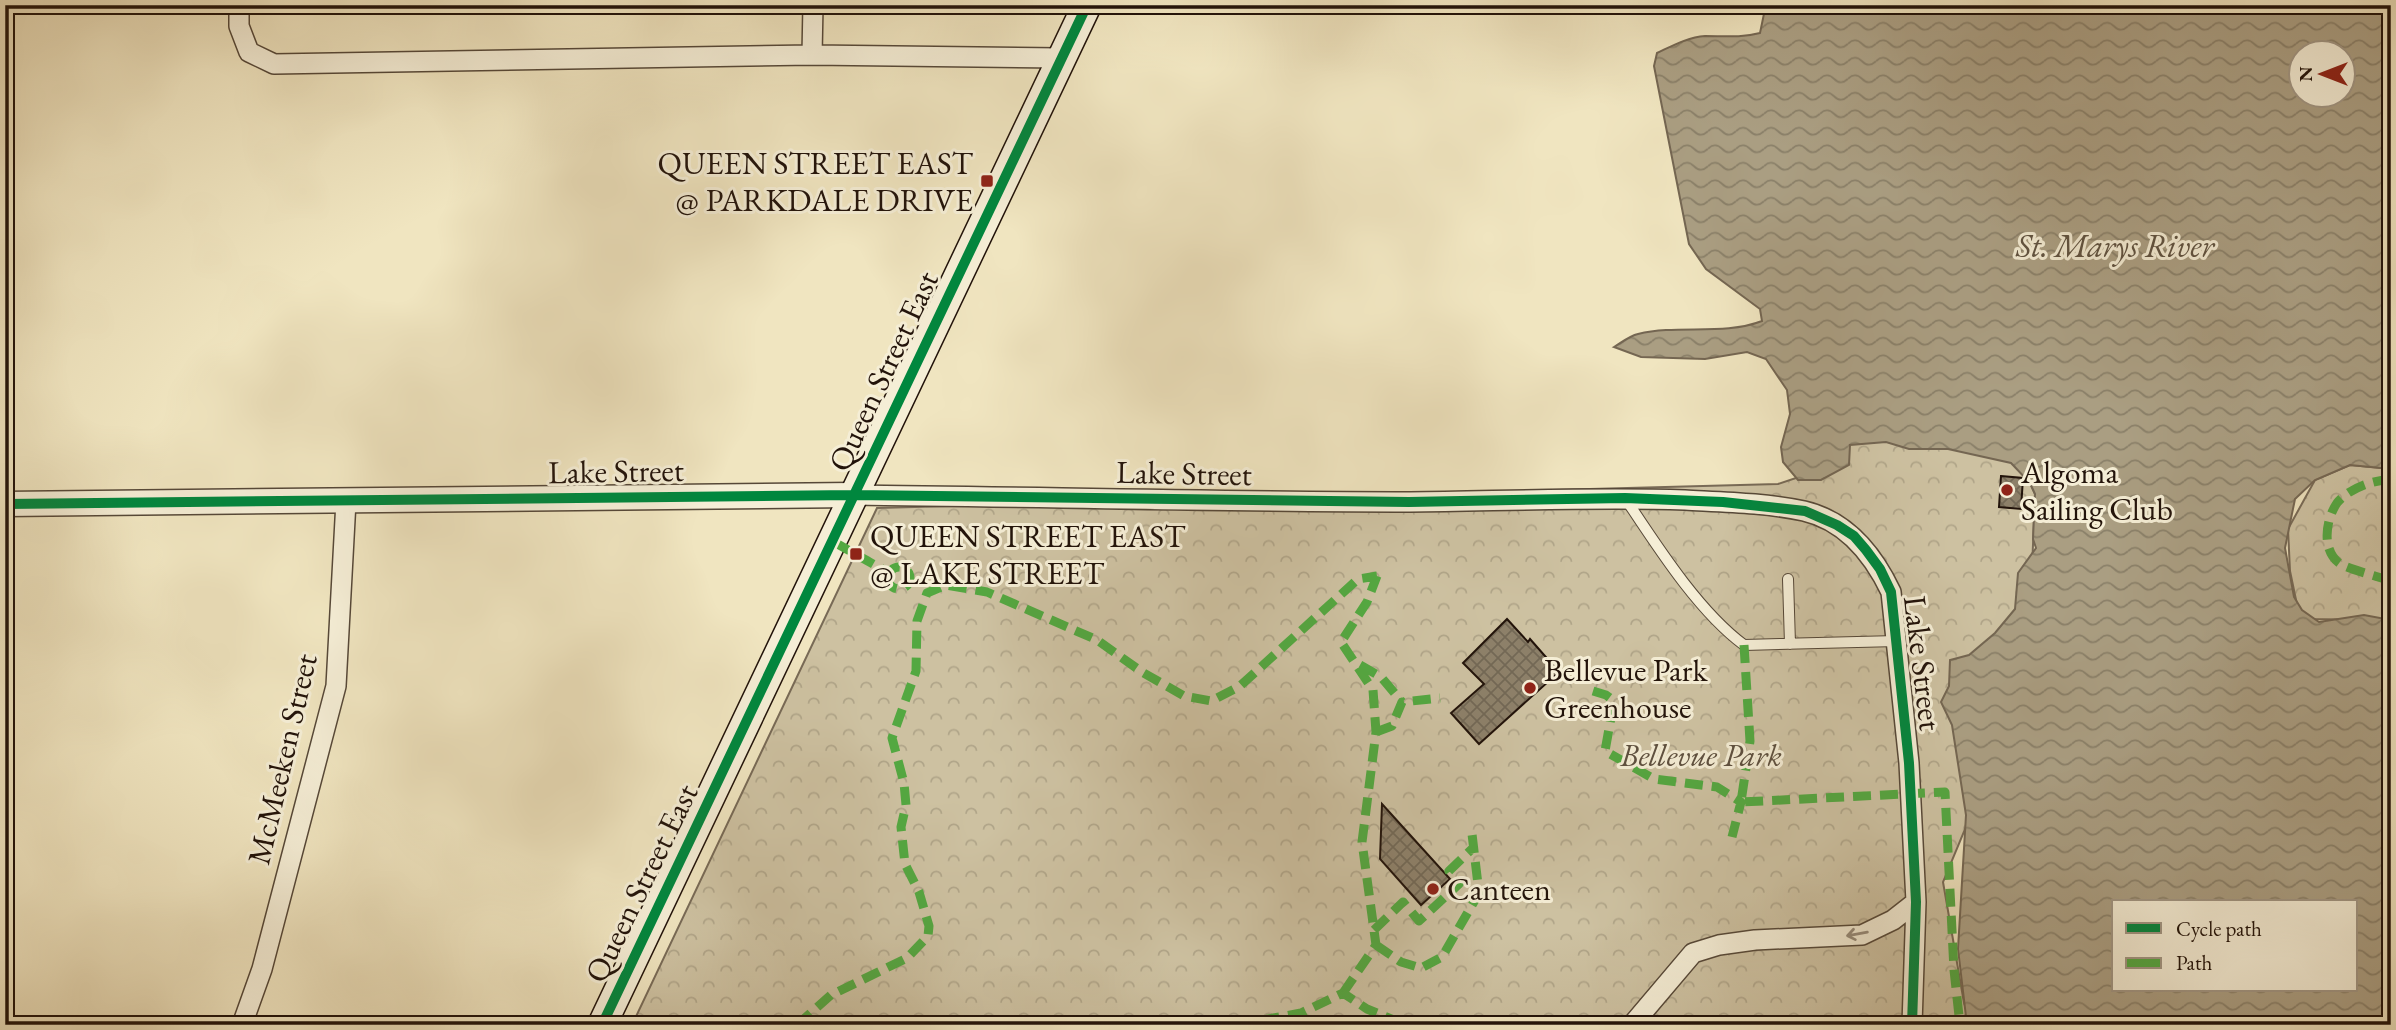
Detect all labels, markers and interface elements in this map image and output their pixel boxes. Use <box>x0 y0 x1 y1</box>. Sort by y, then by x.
north arrow <box>2288 38 2358 108</box>
text: N <box>2293 66 2318 82</box>
place label: QUEEN STREET EAST @ PARKDALE DRIVE <box>658 142 974 221</box>
marker: QUEEN STREET EAST @ PARKDALE DRIVE <box>979 173 995 189</box>
water label: St. Marys River <box>2015 224 2216 267</box>
street label: Queen Street East <box>818 264 948 478</box>
street label: Lake Street <box>548 449 684 493</box>
street label: Lake Street <box>1116 451 1252 495</box>
place label: Algoma Sailing Club <box>2020 451 2173 530</box>
marker: Algoma Sailing Club <box>1999 482 2015 498</box>
place label: QUEEN STREET EAST @ LAKE STREET <box>870 515 1186 594</box>
marker: QUEEN STREET EAST @ LAKE STREET <box>848 546 864 562</box>
street label: Lake Street <box>1894 593 1952 733</box>
street label: McMeeken Street <box>237 649 327 869</box>
place label: Bellevue Park Greenhouse <box>1544 649 1708 728</box>
marker: Bellevue Park Greenhouse <box>1522 680 1538 696</box>
park label: Bellevue Park <box>1619 734 1782 776</box>
street label: Queen Street East <box>575 777 707 989</box>
place label: Canteen <box>1447 868 1551 910</box>
marker: Canteen <box>1425 881 1441 897</box>
legend <box>2112 900 2358 992</box>
text: Cycle path <box>2176 915 2262 942</box>
one-way arrow <box>1846 928 1869 941</box>
text: Path <box>2176 949 2213 976</box>

